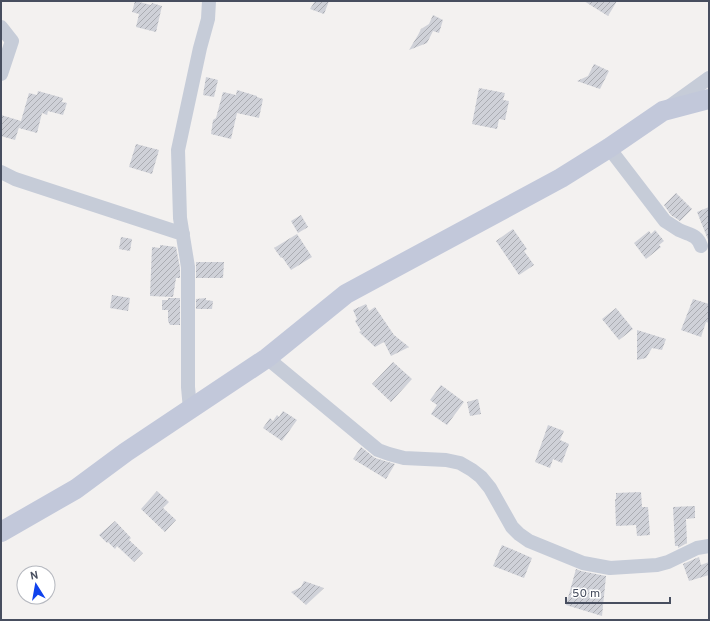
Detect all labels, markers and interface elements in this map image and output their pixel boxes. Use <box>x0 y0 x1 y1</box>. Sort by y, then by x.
north arrow <box>16 565 56 605</box>
text: N <box>29 569 39 584</box>
scale bar <box>566 579 670 605</box>
text: 50 m <box>572 586 600 602</box>

